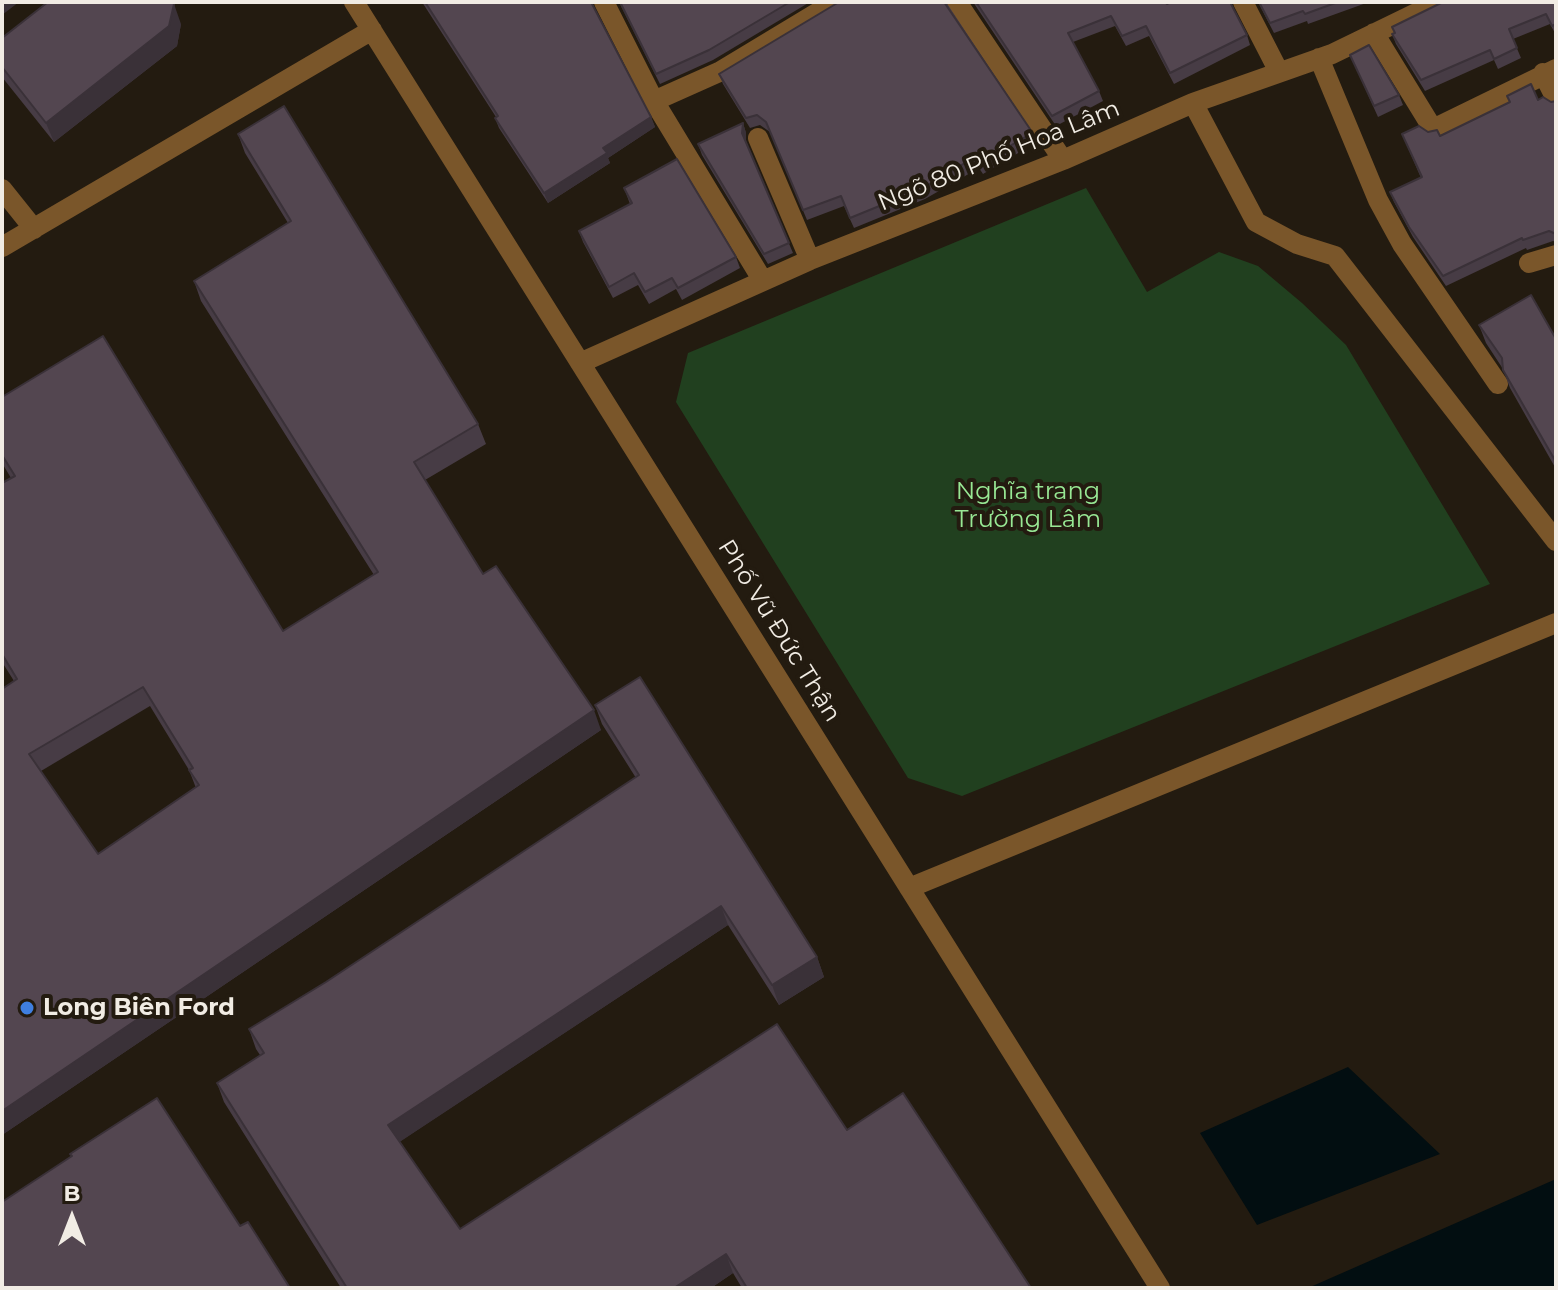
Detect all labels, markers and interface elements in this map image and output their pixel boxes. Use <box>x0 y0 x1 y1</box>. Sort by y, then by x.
street label: Ngõ 80 Phố Hoa Lâm <box>874 94 1124 218</box>
park label: Nghĩa trang Trường Lâm <box>955 478 1101 534</box>
street label: Phố Vũ Đức Thận <box>711 535 847 727</box>
place label: Long Biên Ford <box>43 994 235 1022</box>
marker: Long Biên Ford <box>18 999 36 1017</box>
north arrow <box>32 1178 112 1258</box>
text: B <box>64 1180 80 1207</box>

